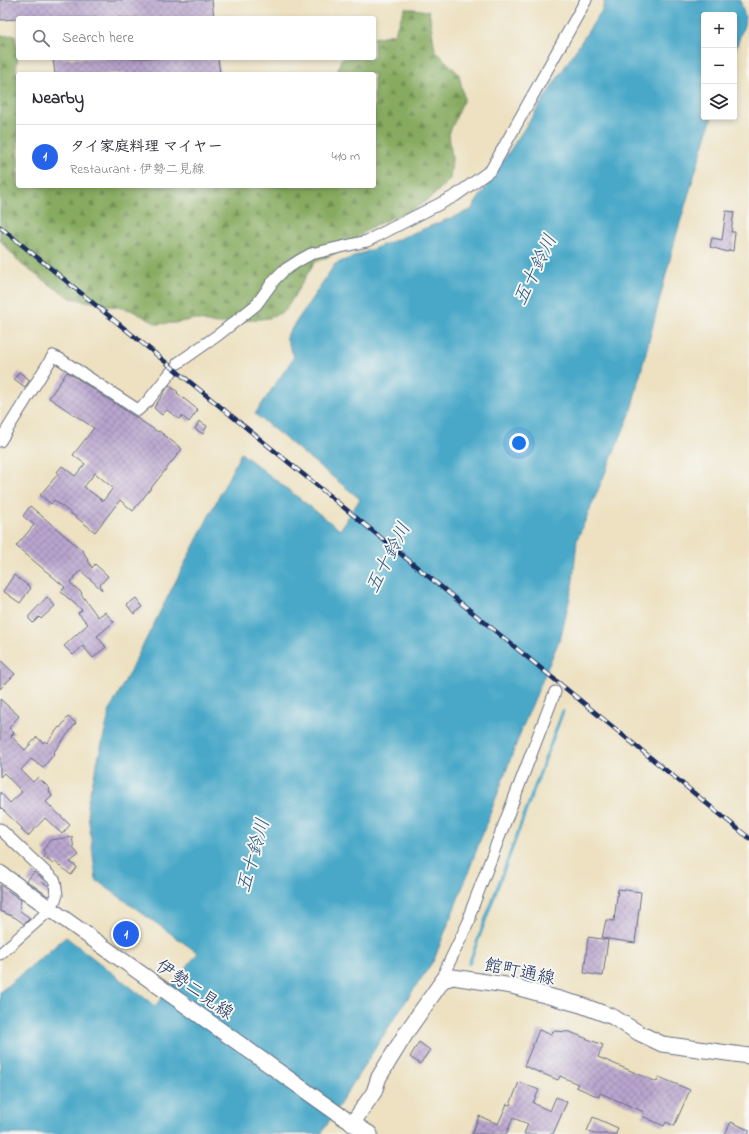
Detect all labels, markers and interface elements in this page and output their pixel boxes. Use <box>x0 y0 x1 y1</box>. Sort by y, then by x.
map controls <box>701 12 737 120</box>
button: + <box>701 12 737 48</box>
search box <box>16 16 376 60</box>
icon: search <box>30 27 52 49</box>
text: Search here <box>62 27 134 49</box>
button: − <box>701 48 737 84</box>
button: layers <box>701 84 737 120</box>
text: Nearby <box>32 86 84 111</box>
text: タイ家庭料理 マイヤー <box>70 136 223 158</box>
text: 1 <box>43 147 47 166</box>
text: 410 m <box>332 147 360 166</box>
text: Restaurant · 伊勢二見線 <box>70 160 205 179</box>
water label: 五十鈴川 <box>507 230 565 310</box>
your location <box>509 433 529 453</box>
water label: 五十鈴川 <box>360 518 419 598</box>
water label: 五十鈴川 <box>231 815 278 896</box>
pin: 1 <box>113 919 139 949</box>
street label: 館町通線 <box>482 953 558 993</box>
street label: 伊勢二見線 <box>150 954 238 1027</box>

